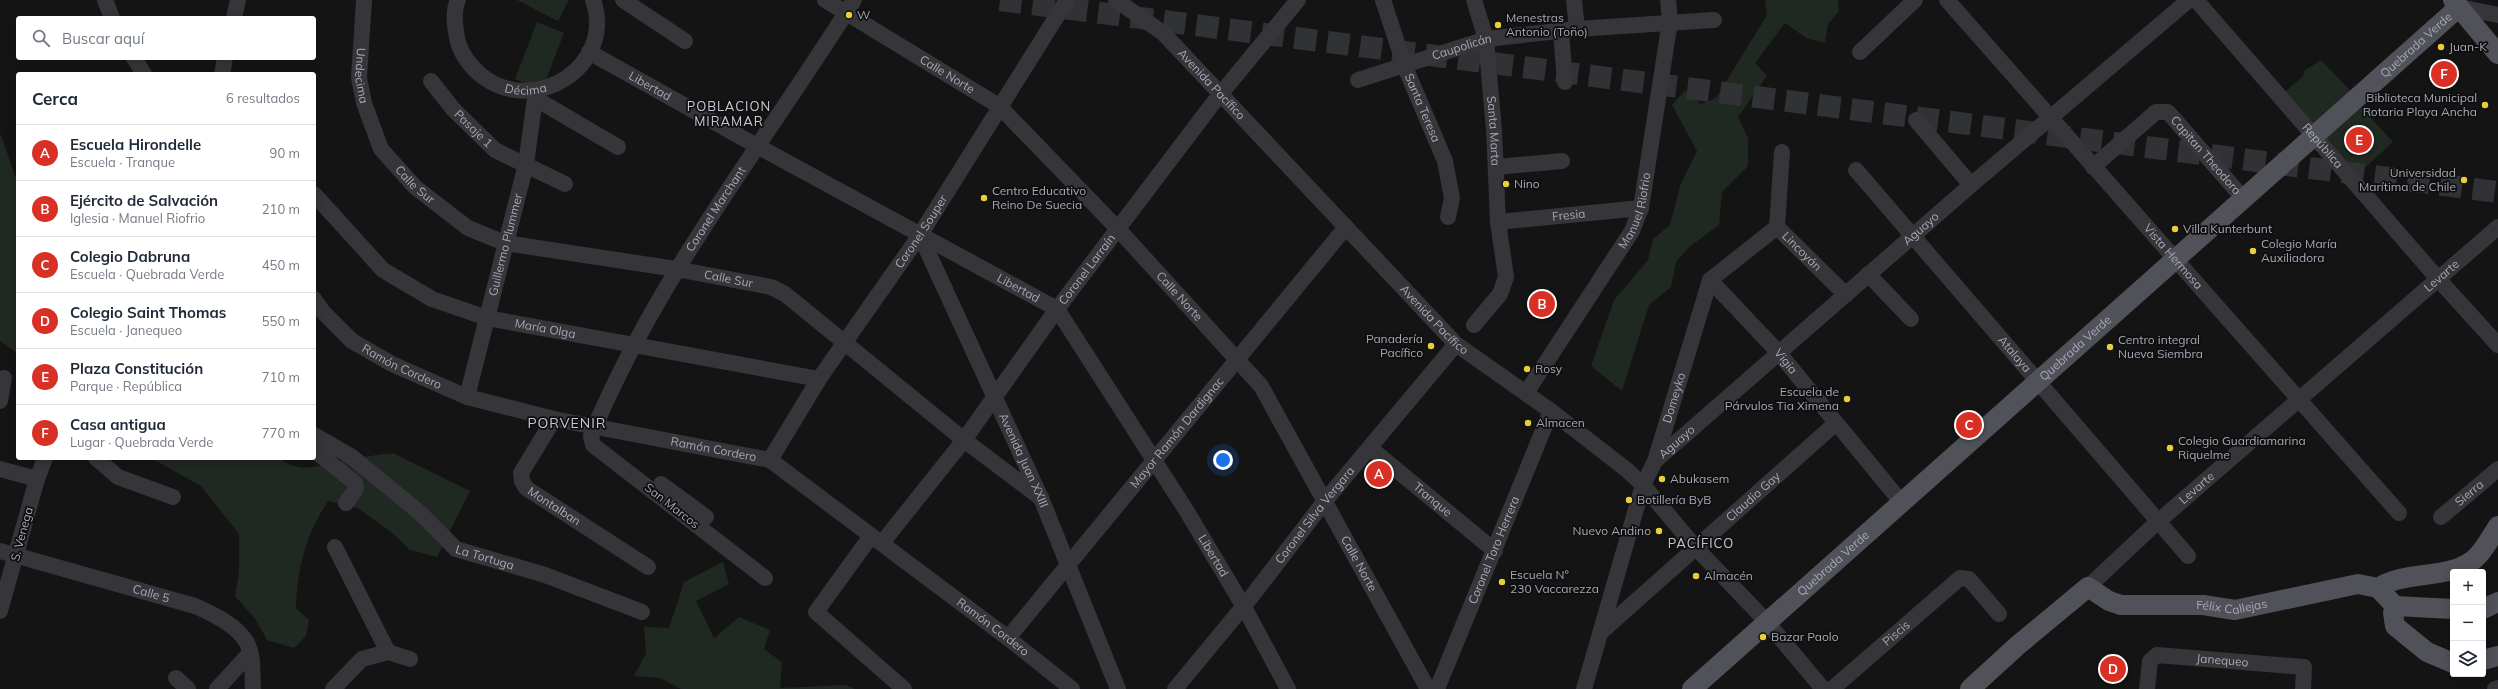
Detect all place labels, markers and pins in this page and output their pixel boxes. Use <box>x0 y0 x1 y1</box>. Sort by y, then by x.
place label: W <box>857 7 870 22</box>
marker: W <box>844 10 854 20</box>
place label: Menestras Antonio (Toño) <box>1506 10 1588 39</box>
marker: Menestras Antonio (Toño) <box>1493 20 1503 30</box>
place label: Juan-K <box>2449 39 2487 54</box>
marker: Juan-K <box>2436 42 2446 52</box>
pin: F <box>2431 59 2457 89</box>
place label: Biblioteca Municipal Rotaria Playa Ancha <box>2363 90 2477 119</box>
marker: Biblioteca Municipal Rotaria Playa Ancha <box>2480 100 2490 110</box>
pin: E <box>2346 125 2372 155</box>
place label: Universidad Marítima de Chile <box>2359 165 2456 194</box>
marker: Universidad Marítima de Chile <box>2459 175 2469 185</box>
place label: Nino <box>1514 176 1540 191</box>
marker: Nino <box>1501 179 1511 189</box>
place label: Centro Educativo Reino De Suecia <box>992 183 1086 212</box>
marker: Centro Educativo Reino De Suecia <box>979 193 989 203</box>
place label: Villa Kunterbunt <box>2183 221 2272 236</box>
marker: Villa Kunterbunt <box>2170 224 2180 234</box>
place label: Colegio María Auxiliadora <box>2261 236 2337 265</box>
marker: Colegio María Auxiliadora <box>2248 246 2258 256</box>
pin: B <box>1529 289 1555 319</box>
place label: Panadería Pacífico <box>1366 331 1423 360</box>
place label: Centro integral Nueva Siembra <box>2118 332 2203 361</box>
marker: Panadería Pacífico <box>1426 341 1436 351</box>
marker: Centro integral Nueva Siembra <box>2105 342 2115 352</box>
place label: Rosy <box>1535 361 1563 376</box>
marker: Rosy <box>1522 364 1532 374</box>
place label: Escuela de Párvulos Tia Ximena <box>1725 384 1839 413</box>
marker: Escuela de Párvulos Tia Ximena <box>1842 394 1852 404</box>
pin: C <box>1956 410 1982 440</box>
place label: Almacen <box>1536 415 1585 430</box>
marker: Almacen <box>1523 418 1533 428</box>
place label: Colegio Guardiamarina Riquelme <box>2178 433 2306 462</box>
marker: Colegio Guardiamarina Riquelme <box>2165 443 2175 453</box>
pin: A <box>1366 459 1392 489</box>
place label: Abukasem <box>1670 471 1729 486</box>
marker: Abukasem <box>1657 474 1667 484</box>
place label: Botillería ByB <box>1637 492 1712 507</box>
marker: Botillería ByB <box>1624 495 1634 505</box>
place label: Nuevo Andino <box>1573 523 1651 538</box>
marker: Nuevo Andino <box>1654 526 1664 536</box>
place label: Escuela N° 230 Vaccarezza <box>1510 567 1599 596</box>
place label: Almacén <box>1704 568 1753 583</box>
marker: Almacén <box>1691 571 1701 581</box>
marker: Escuela N° 230 Vaccarezza <box>1497 577 1507 587</box>
place label: Bazar Paolo <box>1771 629 1839 644</box>
marker: Bazar Paolo <box>1758 632 1768 642</box>
pin: D <box>2100 654 2126 684</box>

